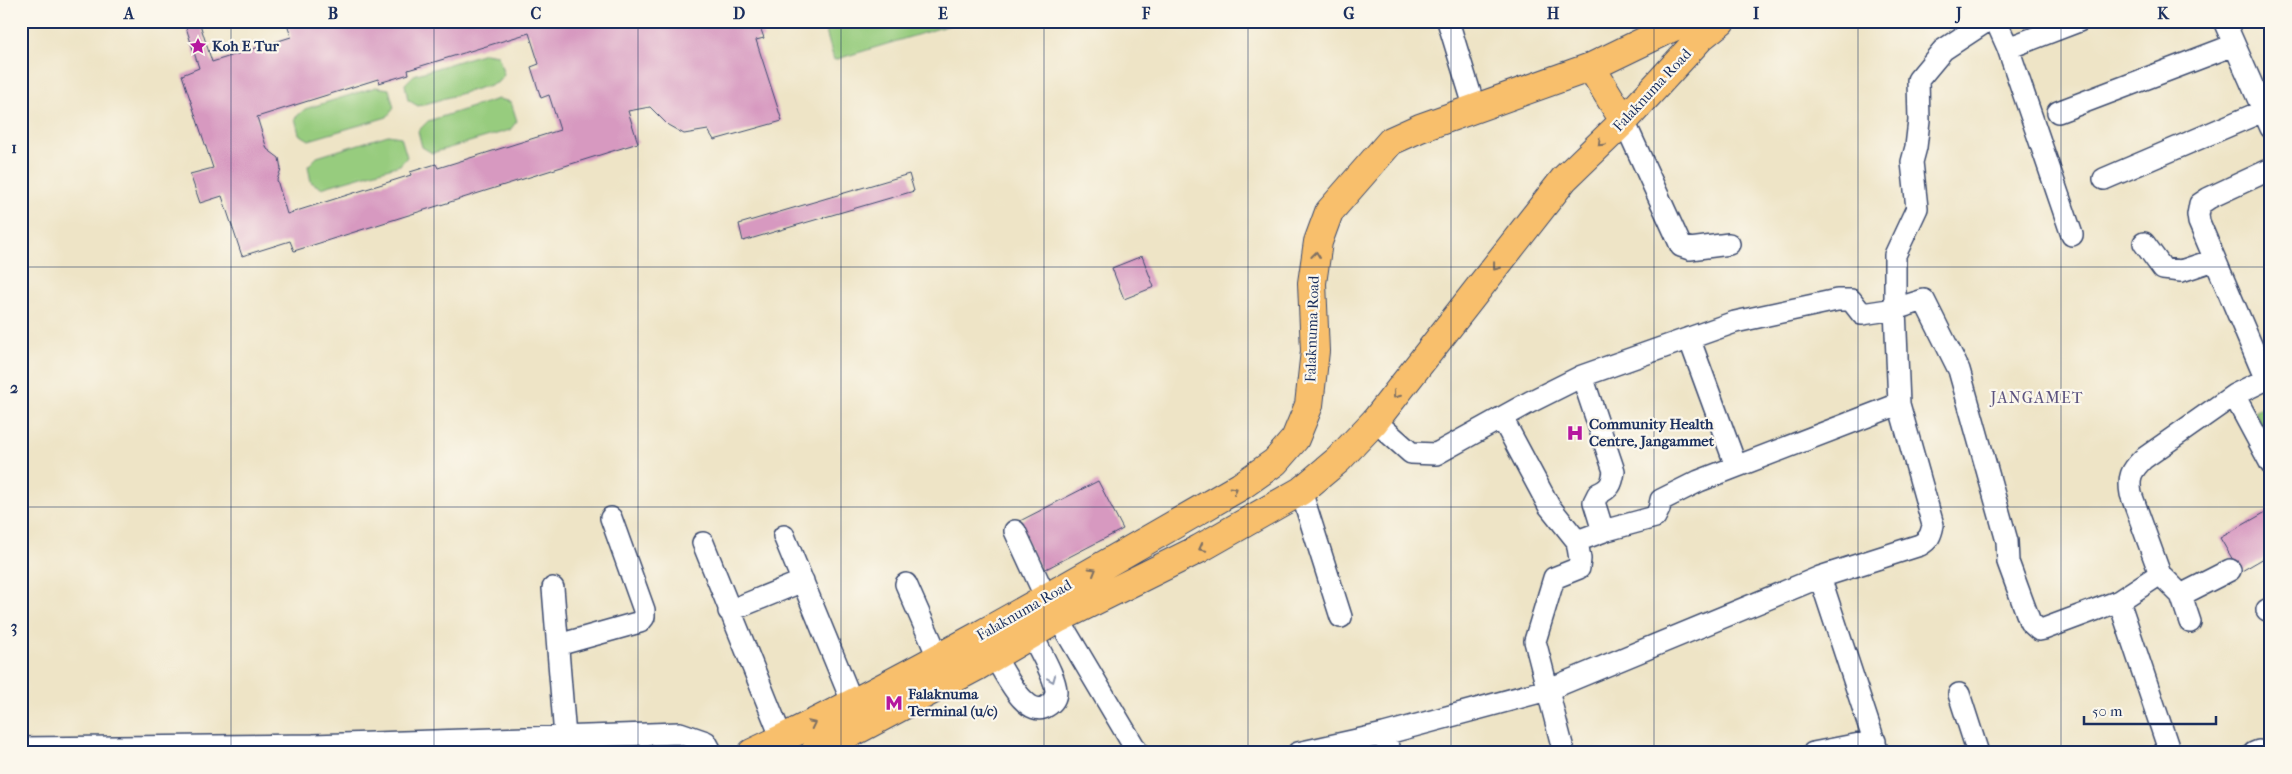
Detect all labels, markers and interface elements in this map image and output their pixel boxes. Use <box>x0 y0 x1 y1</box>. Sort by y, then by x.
text: A <box>123 4 135 23</box>
text: B <box>328 4 338 23</box>
text: C <box>531 4 542 23</box>
text: D <box>733 4 745 23</box>
text: E <box>938 4 948 23</box>
text: F <box>1141 4 1151 23</box>
text: G <box>1343 4 1355 23</box>
text: H <box>1547 4 1560 23</box>
text: I <box>1753 4 1760 23</box>
text: J <box>1954 4 1962 24</box>
text: K <box>2157 4 2170 23</box>
place icon: Koh E Tur <box>188 36 208 56</box>
place label: Koh E Tur <box>212 37 279 55</box>
street label: Falaknuma Road <box>1609 44 1696 135</box>
one-way arrow <box>1598 137 1607 146</box>
text: 1 <box>11 138 17 157</box>
one-way arrow <box>1310 251 1321 259</box>
one-way arrow <box>1493 261 1501 270</box>
street label: Falaknuma Road <box>1301 275 1323 383</box>
text: 2 <box>10 378 18 397</box>
district label: JANGAMET <box>1988 388 2084 407</box>
one-way arrow <box>1393 389 1401 398</box>
place label: Community Health Centre, Jangammet <box>1589 415 1715 450</box>
hospital icon: Community Health Centre, Jangammet <box>1565 423 1585 443</box>
one-way arrow <box>1229 487 1238 497</box>
one-way arrow <box>1198 542 1207 552</box>
one-way arrow <box>1088 567 1097 577</box>
street label: Falaknuma Road <box>973 575 1075 644</box>
text: 3 <box>11 617 17 637</box>
one-way arrow <box>1046 674 1056 682</box>
place label: Falaknuma Terminal (u/c) <box>907 685 998 720</box>
metro station icon: Falaknuma Terminal (u/c) <box>884 693 904 713</box>
scale bar <box>2084 694 2217 726</box>
text: 50 m <box>2092 702 2123 720</box>
one-way arrow <box>807 720 816 730</box>

